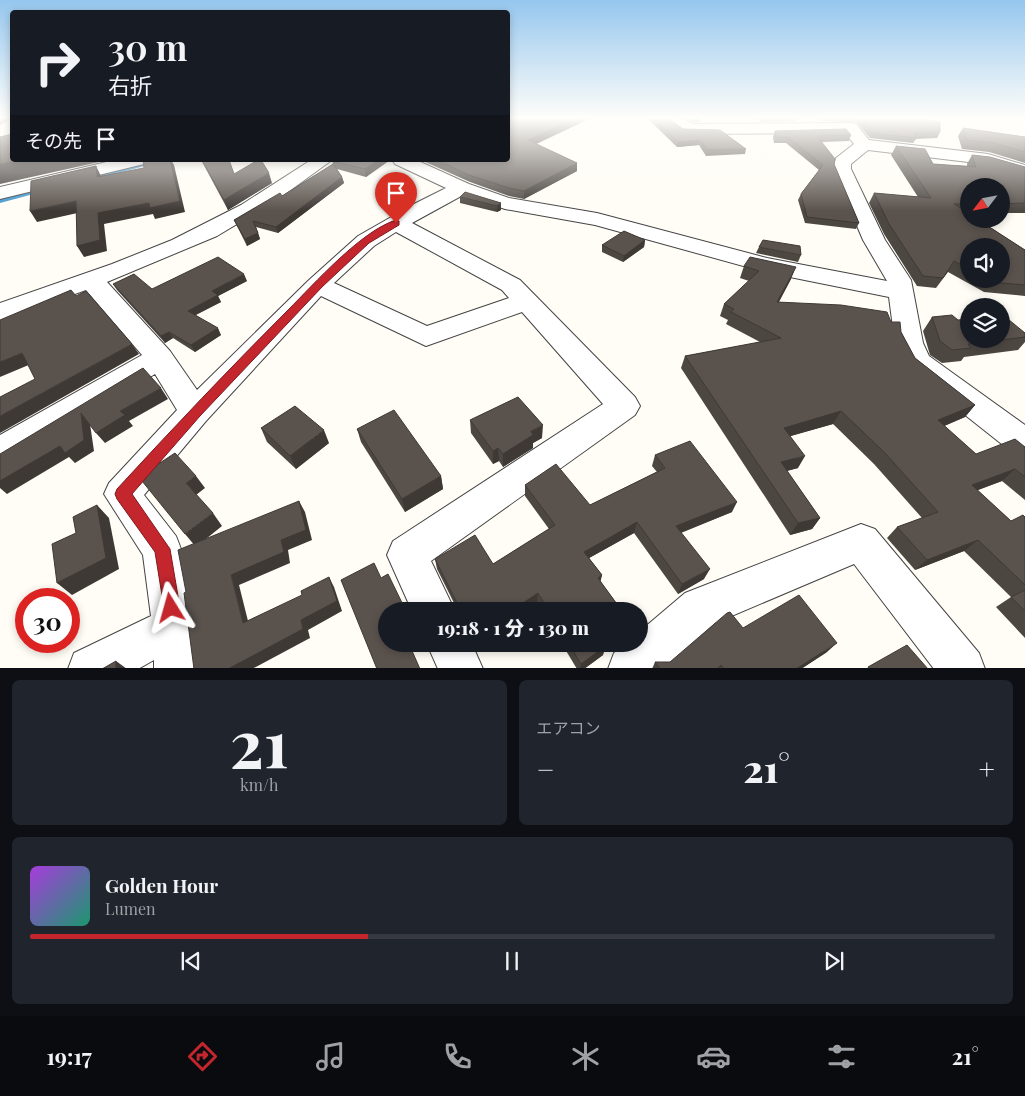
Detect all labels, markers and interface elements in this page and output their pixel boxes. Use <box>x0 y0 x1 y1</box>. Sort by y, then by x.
text: 30 m <box>108 23 188 70</box>
icon: right <box>25 30 90 95</box>
text: 右折 <box>108 70 152 100</box>
icon: arrive <box>92 125 120 153</box>
text: その先 <box>25 127 82 153</box>
pin <box>375 172 417 223</box>
north arrow <box>960 178 1010 228</box>
map controls <box>960 178 1010 348</box>
icon: arrive <box>382 179 410 207</box>
button: sound <box>960 238 1010 288</box>
button: layers <box>960 298 1010 348</box>
position arrow <box>144 581 196 633</box>
speed limit sign: 30 <box>15 588 80 653</box>
text: 19:18 · 1 分 · 130 m <box>437 614 589 640</box>
text: 21 <box>230 698 289 784</box>
text: エアコン <box>537 717 601 738</box>
text: 21° <box>743 742 790 793</box>
text: − <box>537 750 555 787</box>
text: + <box>979 750 995 787</box>
text: km/h <box>240 774 278 795</box>
text: Golden Hour <box>105 872 218 898</box>
text: Lumen <box>105 898 156 919</box>
icon: previous <box>177 947 205 975</box>
icon: pause <box>498 947 526 975</box>
icon: next <box>820 947 848 975</box>
icon: directions <box>185 1039 220 1074</box>
icon: music <box>313 1039 348 1074</box>
icon: phone <box>440 1039 475 1074</box>
icon: climate <box>568 1039 603 1074</box>
icon: car <box>696 1039 731 1074</box>
icon: filters <box>824 1039 859 1074</box>
text: 19:17 <box>46 1041 92 1071</box>
text: 21° <box>952 1041 979 1071</box>

